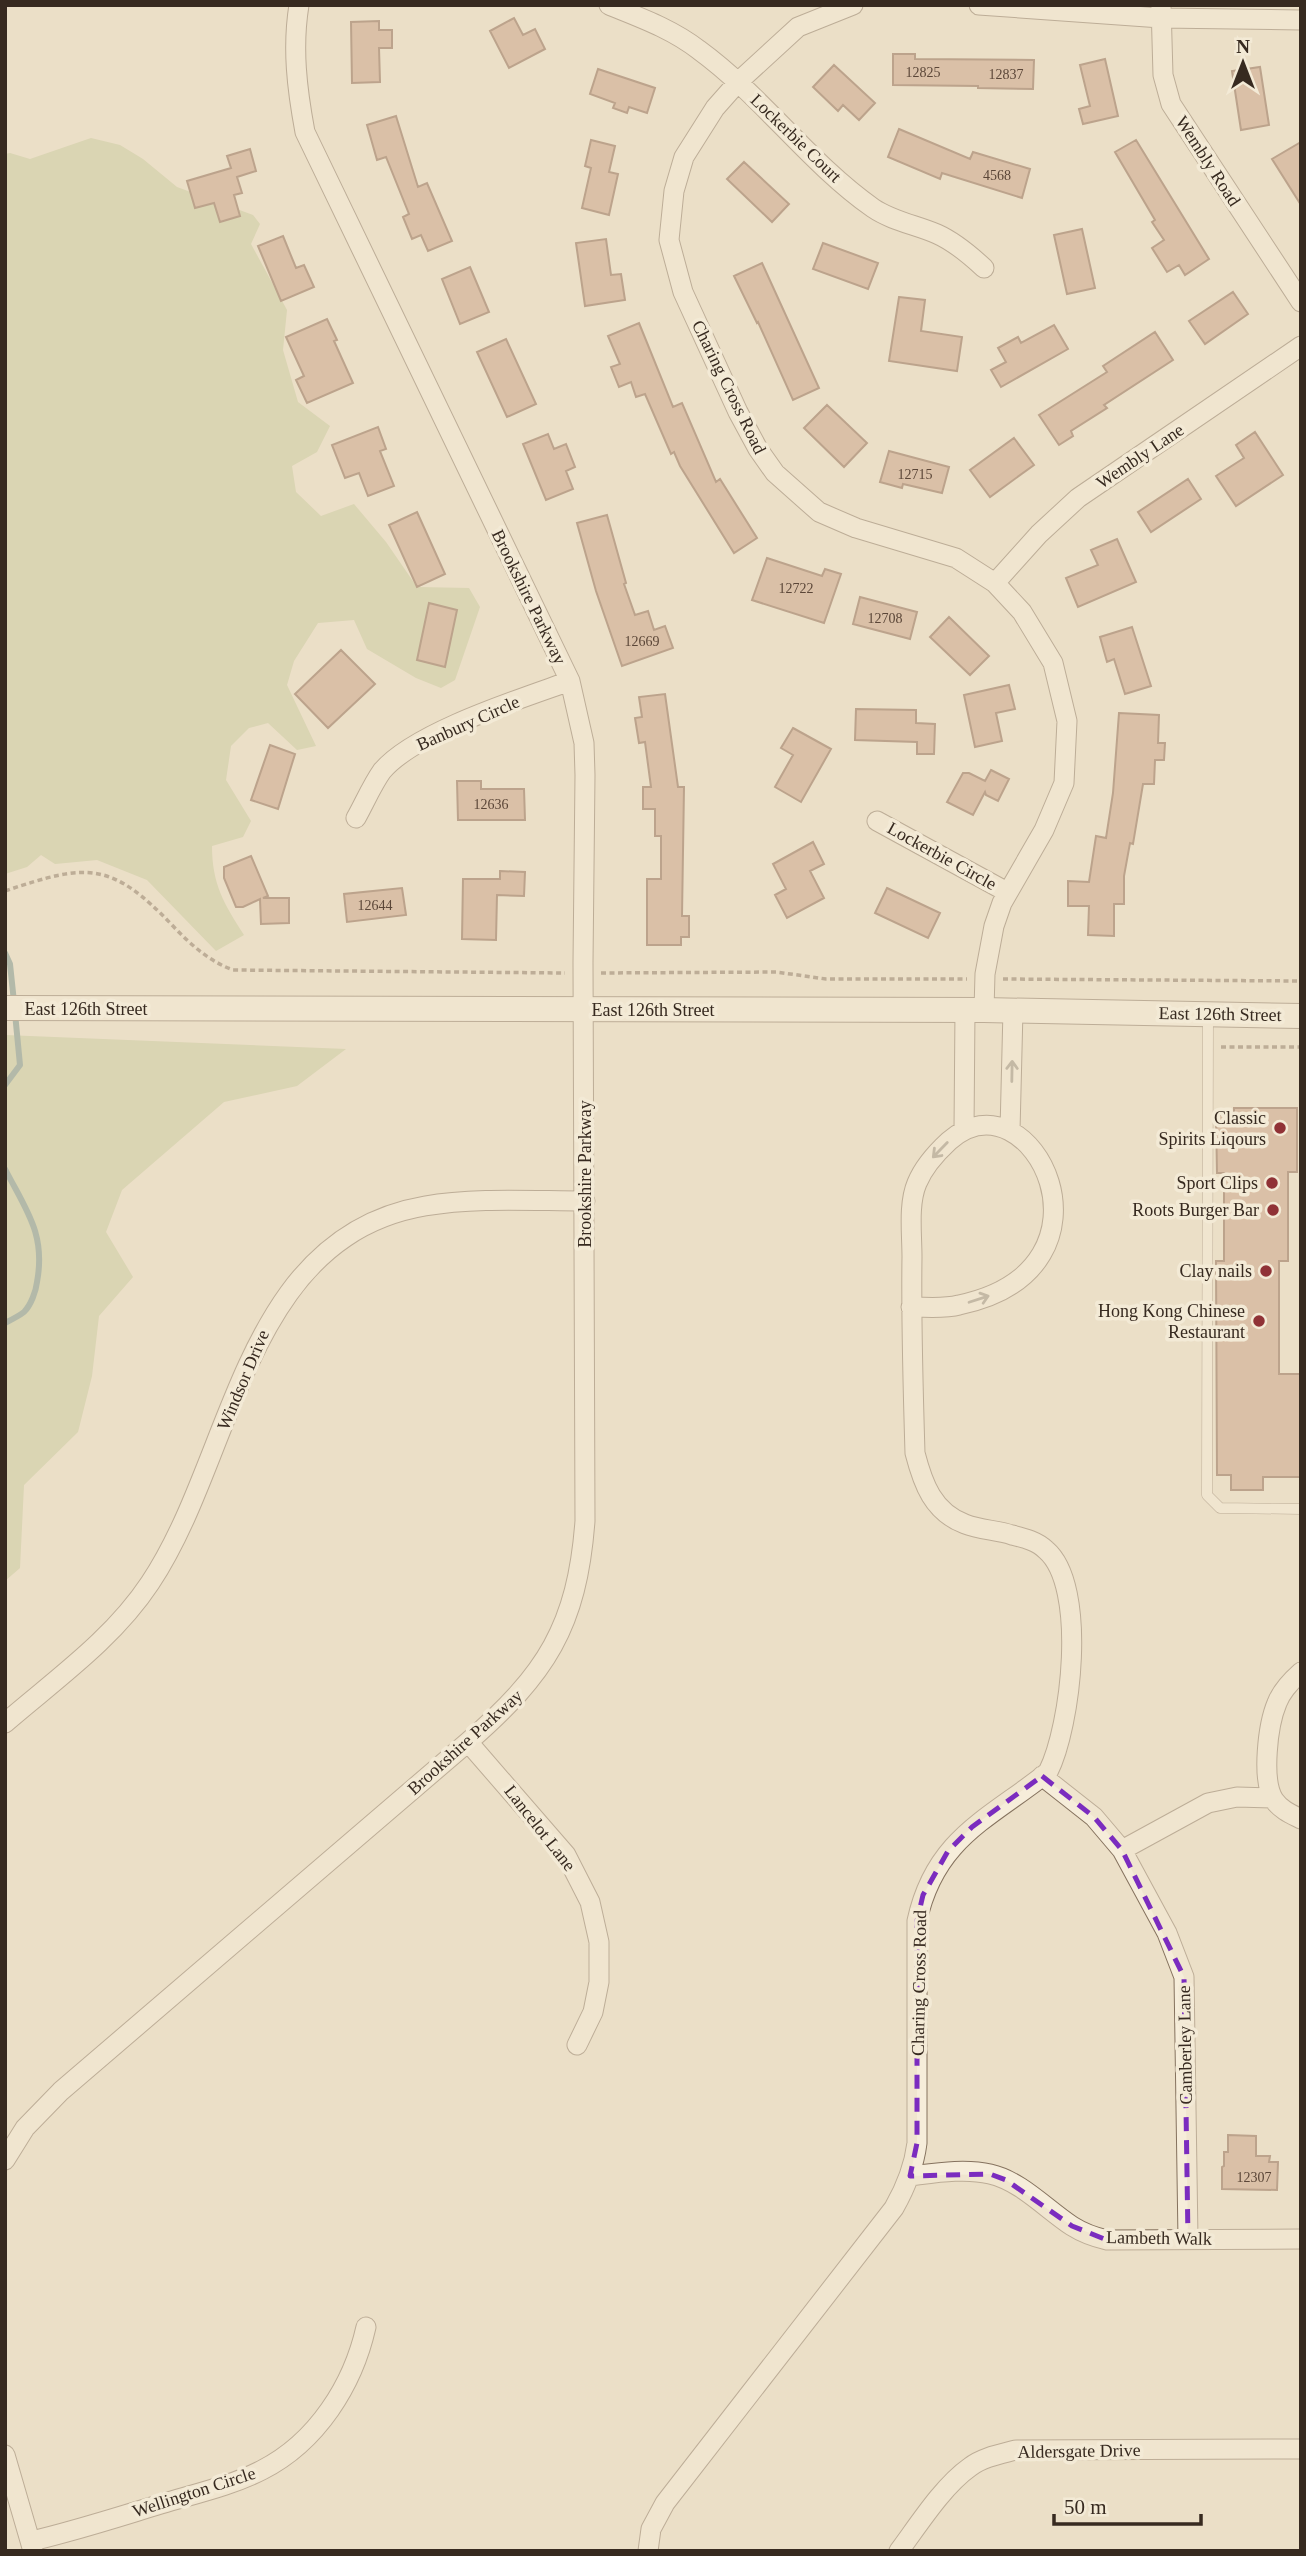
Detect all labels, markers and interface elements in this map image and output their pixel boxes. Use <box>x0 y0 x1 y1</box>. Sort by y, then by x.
north arrow <box>1208 28 1278 98</box>
text: N <box>1236 36 1250 57</box>
house number: 12825 <box>906 65 941 80</box>
house number: 12837 <box>989 67 1024 82</box>
street label: Lockerbie Court <box>746 90 846 186</box>
street label: Wembly Road <box>1172 112 1244 210</box>
house number: 4568 <box>983 168 1011 183</box>
street label: Charing Cross Road <box>688 317 770 457</box>
street label: Wembly Lane <box>1093 419 1187 493</box>
house number: 12715 <box>898 467 933 482</box>
street label: Brookshire Parkway <box>488 526 570 668</box>
house number: 12722 <box>779 581 814 596</box>
house number: 12708 <box>868 611 903 626</box>
house number: 12669 <box>625 634 660 649</box>
street label: Banbury Circle <box>413 691 523 755</box>
house number: 12636 <box>474 797 509 812</box>
street label: Lockerbie Circle <box>884 818 1000 894</box>
house number: 12644 <box>358 898 393 913</box>
street label: East 126th Street <box>25 999 147 1019</box>
street label: East 126th Street <box>592 1000 714 1020</box>
street label: East 126th Street <box>1158 1003 1282 1025</box>
one-way arrow <box>1005 1060 1018 1083</box>
street label: Brookshire Parkway <box>575 1100 595 1248</box>
place label: Classic Spirits Liqours <box>1158 1108 1266 1149</box>
marker: Classic Spirits Liqours <box>1272 1120 1288 1136</box>
one-way arrow <box>931 1141 948 1158</box>
place label: Sport Clips <box>1176 1173 1258 1193</box>
marker: Sport Clips <box>1264 1175 1280 1191</box>
place label: Roots Burger Bar <box>1132 1200 1259 1220</box>
marker: Roots Burger Bar <box>1265 1202 1281 1218</box>
place label: Clay nails <box>1180 1261 1252 1281</box>
marker: Clay nails <box>1258 1263 1274 1279</box>
one-way arrow <box>967 1292 989 1304</box>
place label: Hong Kong Chinese Restaurant <box>1098 1301 1245 1342</box>
marker: Hong Kong Chinese Restaurant <box>1251 1313 1267 1329</box>
street label: Windsor Drive <box>213 1327 273 1433</box>
street label: Brookshire Parkway <box>404 1685 526 1799</box>
street label: Lancelot Lane <box>500 1781 580 1875</box>
street label: Charing Cross Road <box>908 1910 930 2056</box>
street label: Camberley Lane <box>1174 1985 1196 2105</box>
house number: 12307 <box>1237 2170 1272 2185</box>
street label: Lambeth Walk <box>1106 2227 1212 2249</box>
street label: Aldersgate Drive <box>1017 2440 1141 2462</box>
street label: Wellington Circle <box>130 2463 258 2521</box>
scale bar <box>1054 2482 1201 2526</box>
text: 50 m <box>1064 2495 1107 2519</box>

